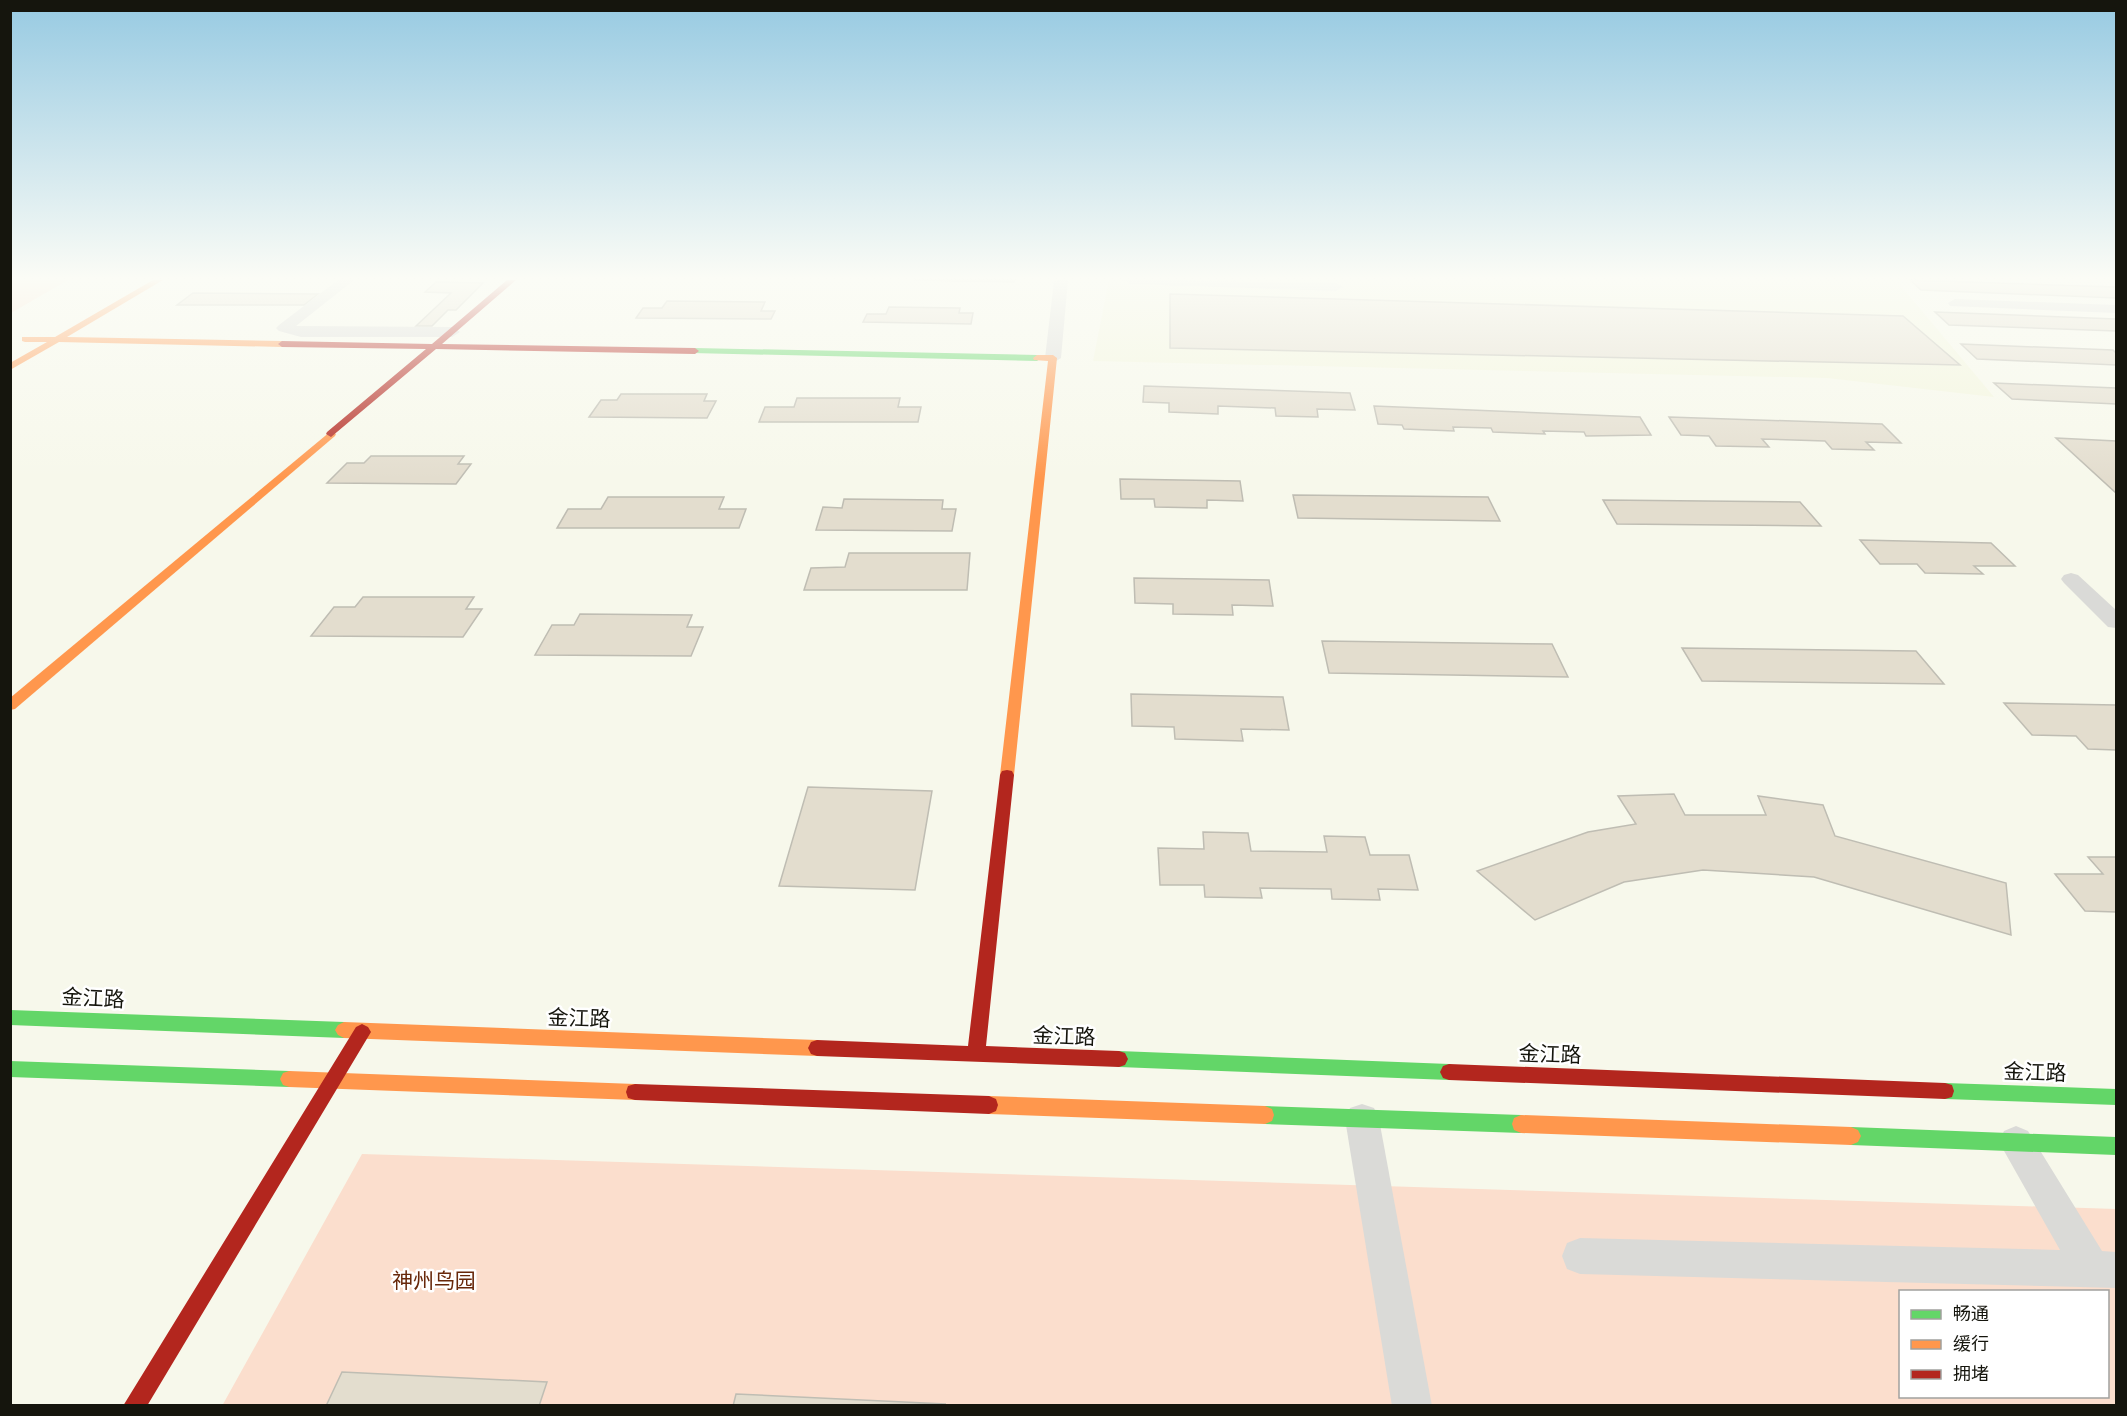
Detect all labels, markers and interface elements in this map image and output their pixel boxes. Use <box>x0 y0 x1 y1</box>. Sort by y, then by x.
street label: 金江路 <box>61 986 125 1011</box>
street label: 金江路 <box>547 1006 611 1031</box>
street label: 金江路 <box>1032 1024 1096 1049</box>
street label: 金江路 <box>1518 1042 1582 1067</box>
street label: 金江路 <box>2003 1060 2067 1085</box>
park label: 神州鸟园 <box>392 1270 476 1292</box>
legend <box>1899 1290 2109 1398</box>
text: 畅通 <box>1953 1304 1989 1324</box>
text: 缓行 <box>1953 1334 1989 1354</box>
text: 拥堵 <box>1953 1364 1989 1384</box>

